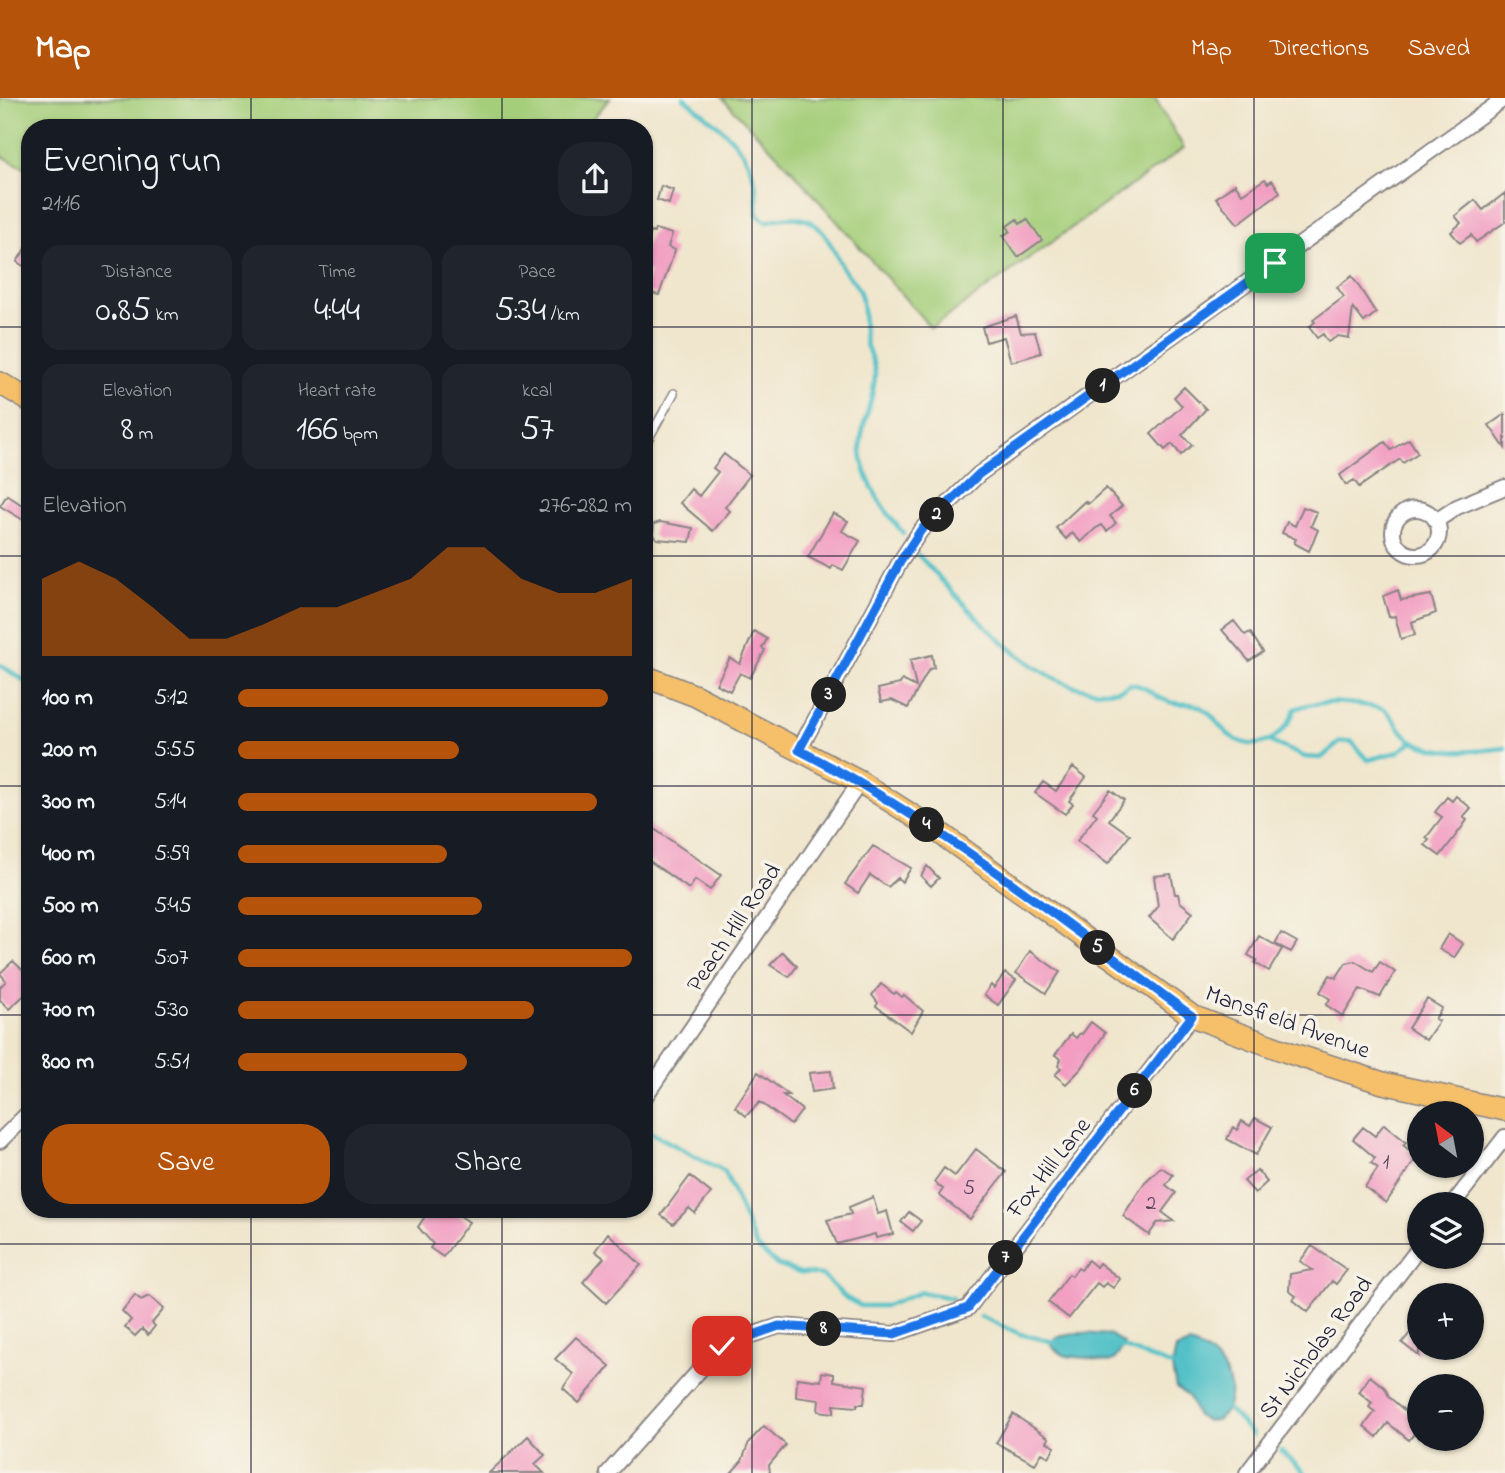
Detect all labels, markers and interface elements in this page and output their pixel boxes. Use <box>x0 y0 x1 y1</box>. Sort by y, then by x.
text: Map <box>35 25 91 73</box>
text: Map <box>1191 32 1232 67</box>
text: Directions <box>1270 32 1369 67</box>
text: Saved <box>1407 32 1470 67</box>
text: Evening run <box>42 134 221 190</box>
button: share <box>558 142 632 216</box>
text: 21:16 <box>42 188 80 221</box>
pin <box>1245 233 1305 293</box>
icon: arrive <box>1256 244 1294 282</box>
text: Distance <box>102 259 172 286</box>
text: Time <box>318 259 356 286</box>
text: Pace <box>518 259 556 286</box>
text: 0.85 <box>95 286 151 337</box>
text: 4:44 <box>314 286 360 337</box>
text: 5:34 <box>494 286 546 337</box>
text: km <box>151 302 179 329</box>
text: /km <box>546 302 580 329</box>
pin: 1 <box>1086 368 1120 404</box>
text: 1 <box>1099 372 1106 399</box>
text: Elevation <box>102 378 172 405</box>
text: Heart rate <box>298 378 376 405</box>
text: kcal <box>522 378 552 405</box>
text: 8 <box>121 405 134 456</box>
text: 166 <box>296 405 338 456</box>
text: 57 <box>520 405 554 456</box>
text: m <box>134 421 153 448</box>
text: bpm <box>338 421 378 448</box>
text: Elevation <box>42 490 127 523</box>
text: 276–282 m <box>539 490 632 523</box>
pin: 2 <box>920 498 954 532</box>
text: 2 <box>932 501 941 528</box>
pin: 3 <box>812 678 846 712</box>
text: 3 <box>825 681 832 708</box>
text: 100 m <box>42 682 93 715</box>
text: 5:12 <box>154 682 188 715</box>
text: 200 m <box>42 734 97 767</box>
text: 5:55 <box>154 734 195 767</box>
text: 300 m <box>42 786 95 819</box>
text: 5:14 <box>154 786 186 819</box>
pin: 4 <box>909 808 944 842</box>
text: 4 <box>923 811 930 838</box>
text: 400 m <box>42 838 95 871</box>
text: 5:59 <box>154 838 189 871</box>
street label: Peach Hill Road <box>679 857 791 1000</box>
text: 500 m <box>42 890 99 923</box>
text: 5:45 <box>154 890 192 923</box>
pin: 5 <box>1080 930 1116 966</box>
text: 5 <box>1092 934 1103 961</box>
text: 600 m <box>42 942 96 975</box>
text: 5:07 <box>154 942 189 975</box>
street label: Mansfield Avenue <box>1200 977 1375 1069</box>
text: 700 m <box>42 994 95 1027</box>
text: 5:30 <box>154 994 189 1027</box>
text: 800 m <box>42 1046 94 1079</box>
text: 5:51 <box>154 1046 190 1079</box>
pin: 6 <box>1118 1074 1152 1108</box>
text: 6 <box>1130 1077 1139 1104</box>
north arrow <box>1407 1101 1484 1178</box>
map controls <box>1407 1101 1484 1451</box>
street label: Fox Hill Lane <box>999 1111 1101 1227</box>
button: Save <box>42 1124 330 1204</box>
button: Share <box>344 1124 632 1204</box>
house number: 1 <box>1383 1148 1390 1178</box>
house number: 5 <box>963 1174 975 1204</box>
house number: 2 <box>1146 1189 1156 1219</box>
button: layers <box>1407 1192 1484 1269</box>
pin: 7 <box>988 1240 1024 1276</box>
text: 7 <box>1002 1244 1009 1271</box>
street label: St Nicholas Road <box>1251 1269 1383 1427</box>
button: + <box>1407 1283 1484 1360</box>
pin: 8 <box>806 1312 842 1346</box>
text: 8 <box>820 1315 827 1342</box>
pin <box>692 1316 752 1376</box>
icon: check <box>703 1327 741 1365</box>
button: − <box>1407 1374 1484 1451</box>

